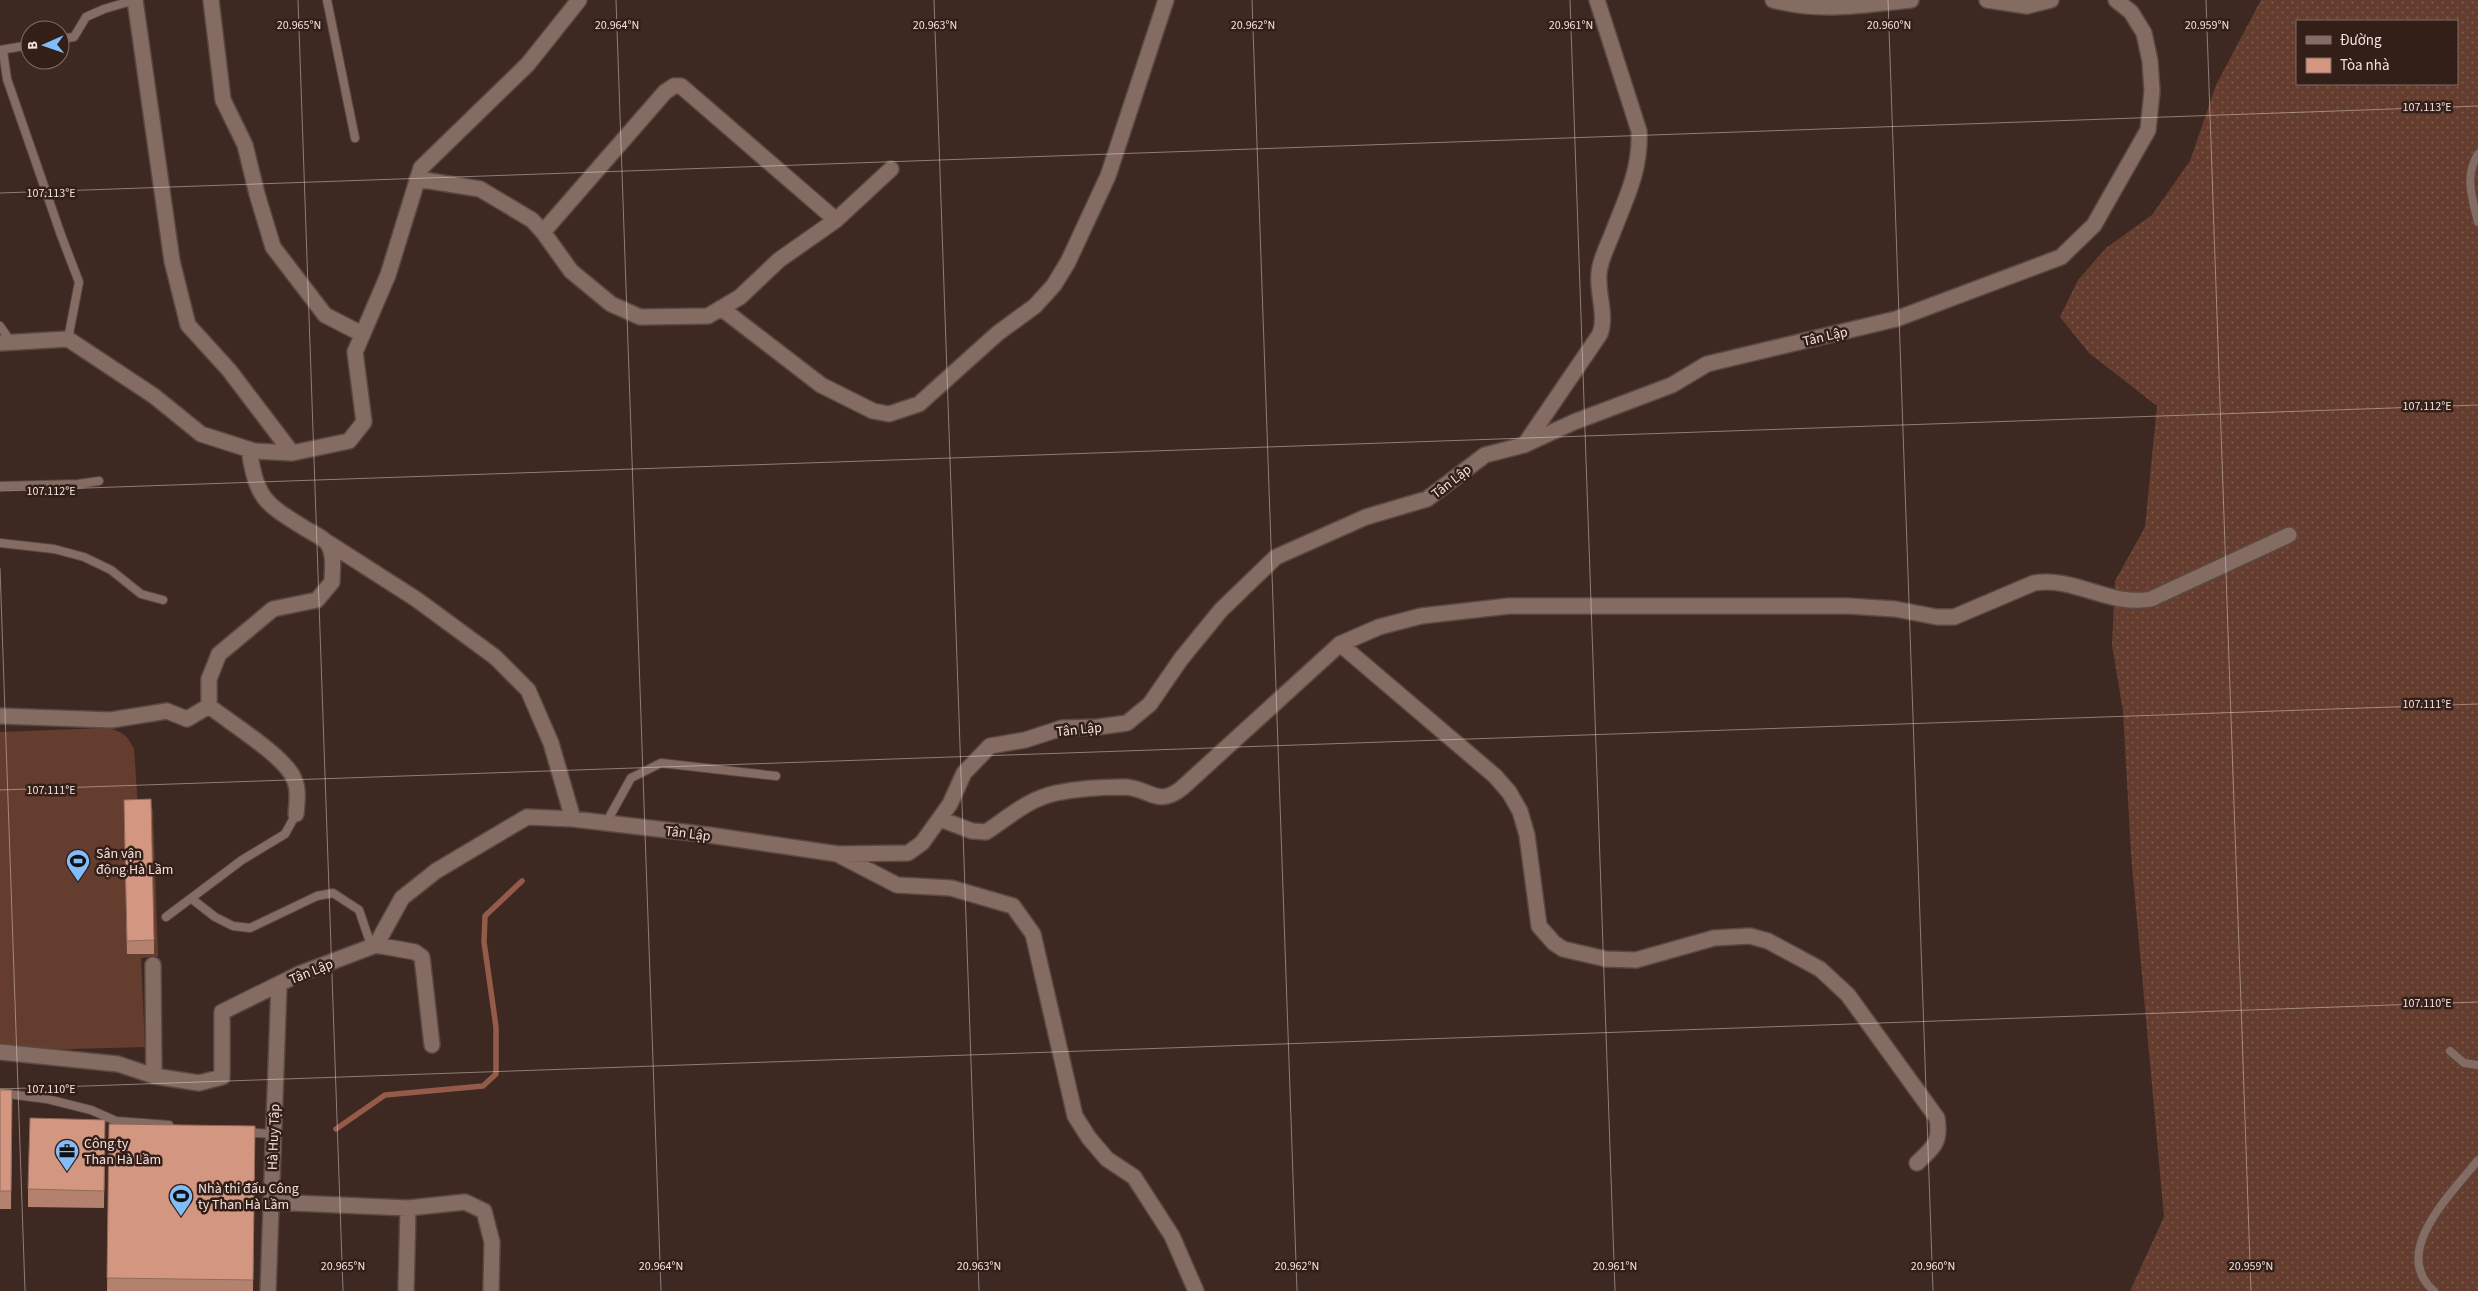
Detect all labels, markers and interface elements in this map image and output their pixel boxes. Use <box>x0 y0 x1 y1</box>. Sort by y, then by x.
text: 20.965°N <box>277 17 321 34</box>
text: 20.964°N <box>595 17 639 34</box>
text: 20.963°N <box>913 17 957 34</box>
text: 20.962°N <box>1231 17 1275 34</box>
text: 20.961°N <box>1549 17 1593 34</box>
text: 20.960°N <box>1867 17 1911 34</box>
text: 20.959°N <box>2185 17 2229 34</box>
north arrow <box>20 20 70 70</box>
legend <box>2296 20 2458 85</box>
text: Đường <box>2340 30 2382 51</box>
text: B <box>23 40 43 50</box>
text: Tòa nhà <box>2340 55 2389 76</box>
text: 107.113°E <box>2402 99 2452 116</box>
text: 107.113°E <box>26 185 76 202</box>
street label: Tân Lập <box>1801 322 1850 352</box>
text: 107.112°E <box>2402 398 2452 415</box>
street label: Tân Lập <box>1427 460 1476 504</box>
text: 107.112°E <box>26 483 76 500</box>
text: 107.111°E <box>2402 696 2452 713</box>
street label: Tân Lập <box>1055 718 1103 742</box>
text: 107.111°E <box>26 782 76 799</box>
street label: Tân Lập <box>664 821 712 847</box>
place label: Sân vận động Hà Lầm <box>96 844 173 880</box>
sports icon: Sân vận động Hà Lầm <box>65 848 91 882</box>
street label: Tân Lập <box>286 954 336 990</box>
text: 107.110°E <box>2402 995 2452 1012</box>
text: 107.110°E <box>26 1081 76 1098</box>
street label: Hà Huy Tập <box>263 1103 285 1171</box>
place label: Công ty Than Hà Lầm <box>84 1134 161 1170</box>
office icon: Công ty Than Hà Lầm <box>54 1138 80 1172</box>
place label: Nhà thi đấu Công ty Than Hà Lầm <box>198 1179 299 1215</box>
sports icon: Nhà thi đấu Công ty Than Hà Lầm <box>168 1183 194 1217</box>
text: 20.965°N <box>321 1258 365 1275</box>
text: 20.964°N <box>639 1258 683 1275</box>
text: 20.963°N <box>957 1258 1001 1275</box>
text: 20.962°N <box>1275 1258 1319 1275</box>
text: 20.961°N <box>1593 1258 1637 1275</box>
text: 20.960°N <box>1911 1258 1955 1275</box>
text: 20.959°N <box>2229 1258 2273 1275</box>

